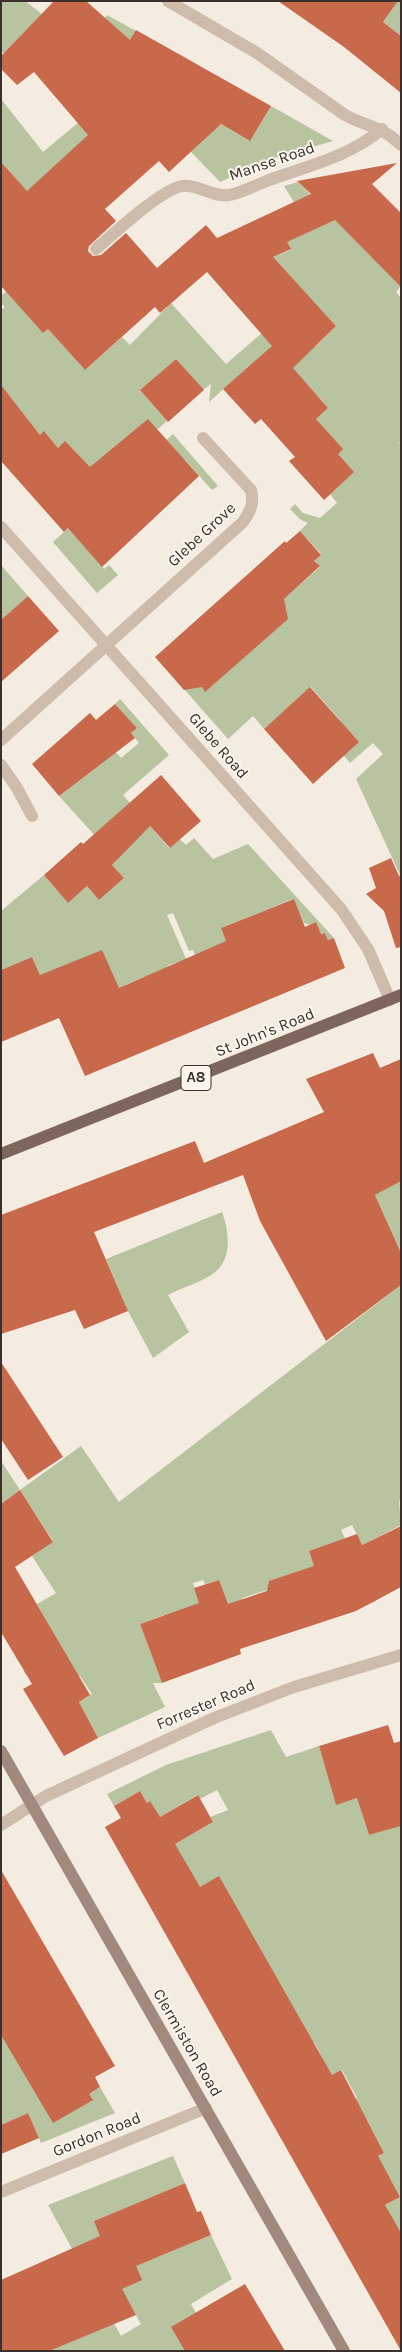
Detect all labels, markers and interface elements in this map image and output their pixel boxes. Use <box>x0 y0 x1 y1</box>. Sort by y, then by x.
street label: Manse Road <box>227 138 317 186</box>
street label: Glebe Grove <box>164 499 240 571</box>
street label: Glebe Road <box>184 709 252 783</box>
street label: St John's Road <box>213 1004 317 1062</box>
road number: A8 <box>181 1066 211 1090</box>
street label: Forrester Road <box>154 1676 258 1734</box>
street label: Clermiston Road <box>148 1986 226 2100</box>
street label: Gordon Road <box>50 2109 144 2161</box>

